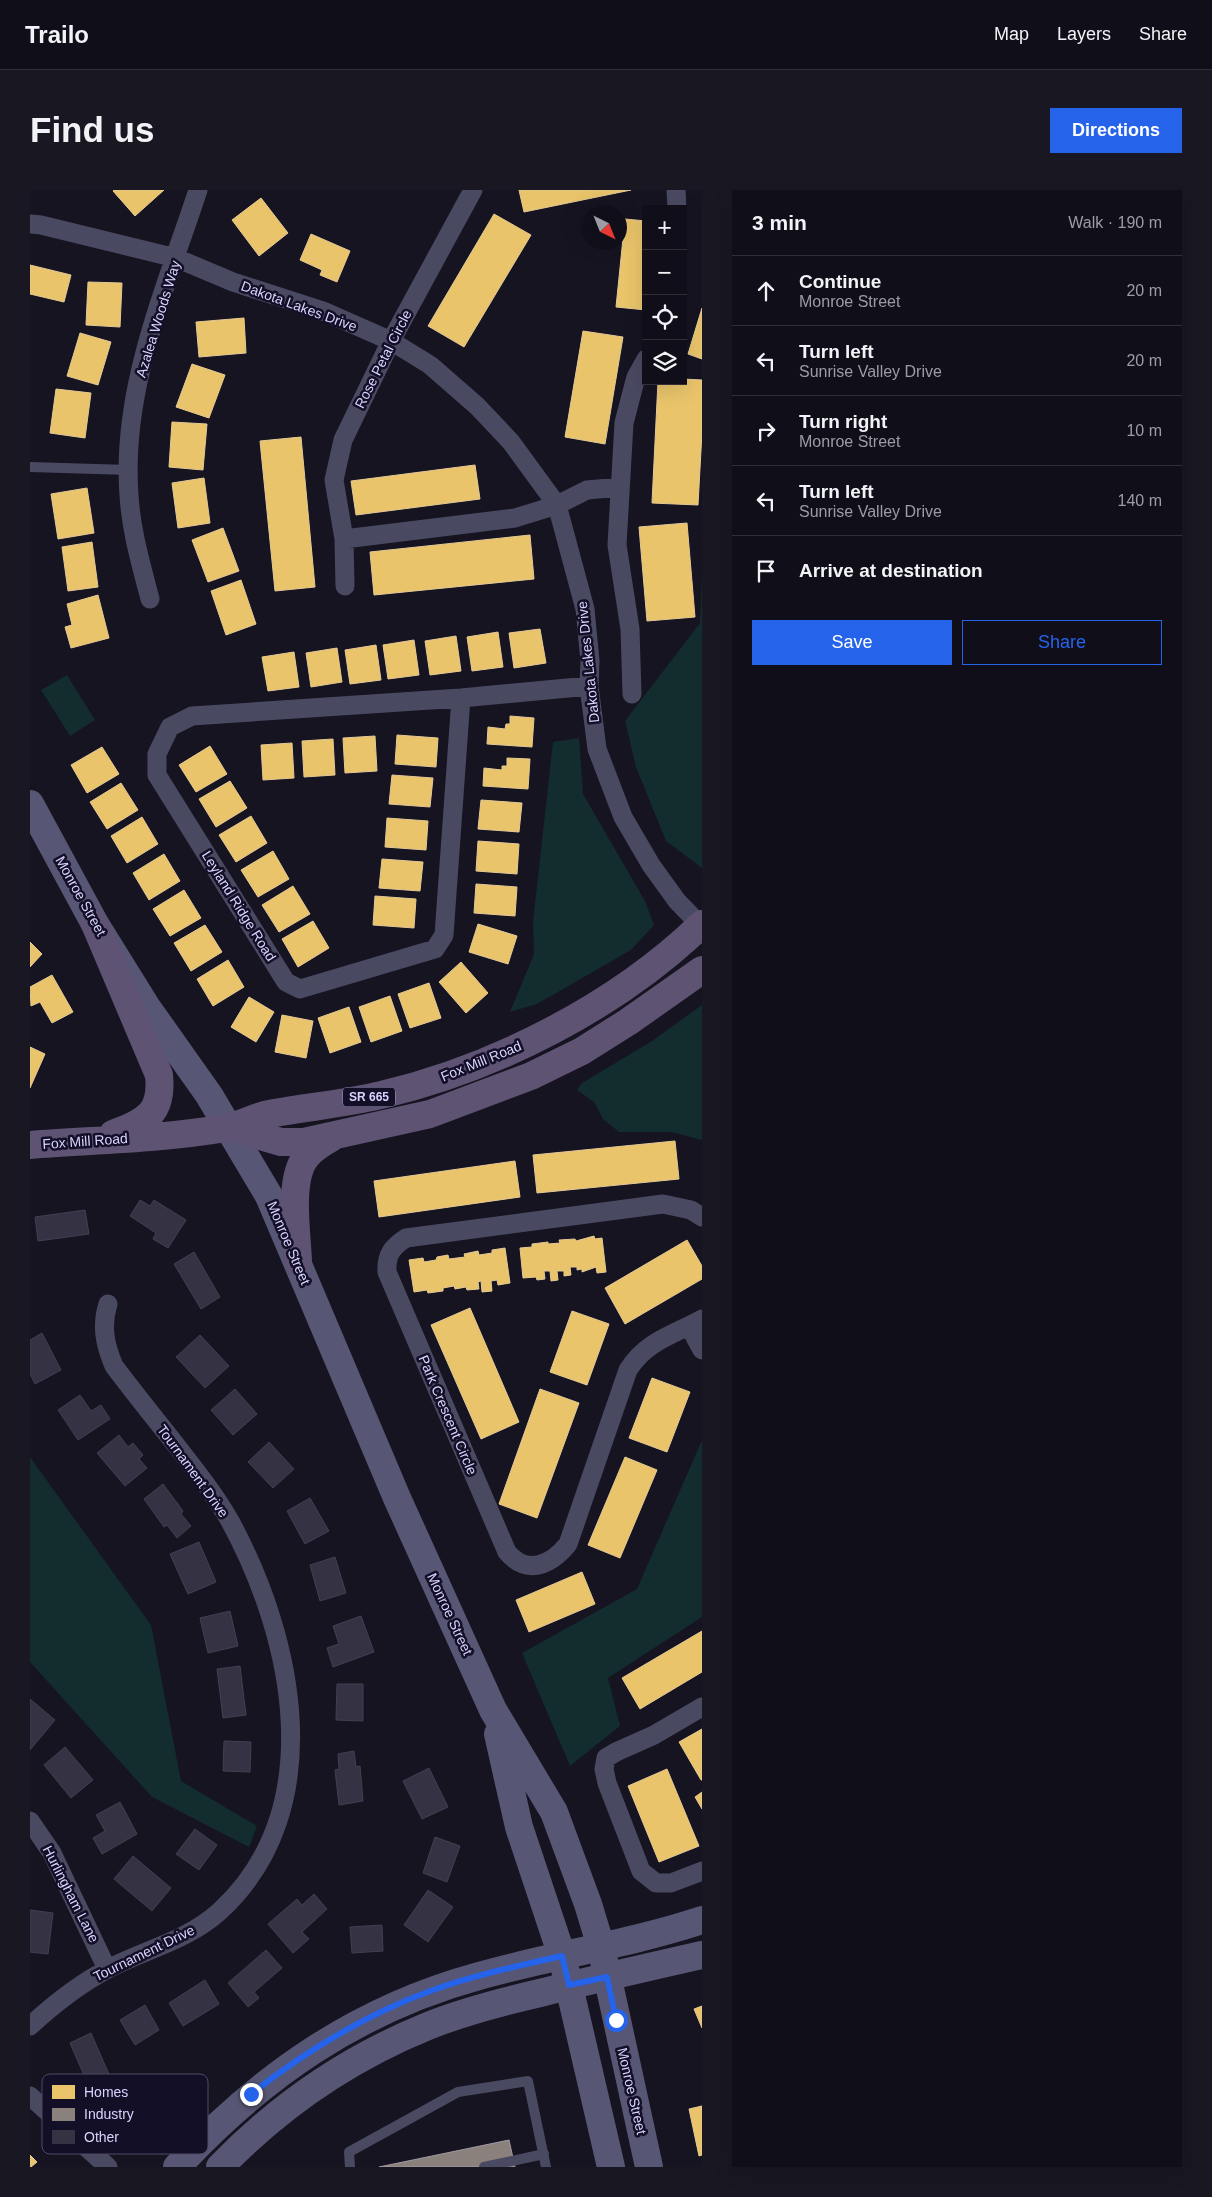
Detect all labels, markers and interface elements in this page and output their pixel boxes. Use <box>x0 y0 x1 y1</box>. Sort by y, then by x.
text: Trailo <box>25 21 89 48</box>
text: Map <box>994 24 1029 44</box>
text: Layers <box>1057 24 1111 44</box>
text: Share <box>1139 24 1187 44</box>
button: Directions <box>1050 108 1182 153</box>
text: Find us <box>30 110 154 149</box>
north arrow <box>582 205 627 250</box>
map controls <box>642 205 687 385</box>
button: + <box>642 205 687 250</box>
text: 3 min <box>752 211 807 234</box>
text: Walk · 190 m <box>1068 214 1162 231</box>
button: − <box>642 250 687 295</box>
street label: Azalea Woods Way <box>133 259 183 379</box>
text: Continue <box>799 271 881 292</box>
icon: ahead <box>752 277 780 305</box>
street label: Dakota Lakes Drive <box>239 278 359 334</box>
text: 20 m <box>1126 282 1162 299</box>
text: Monroe Street <box>799 293 900 310</box>
button: locate <box>642 295 687 340</box>
street label: Rose Petal Circle <box>351 307 415 411</box>
button: layers <box>642 340 687 385</box>
text: Turn left <box>799 341 874 362</box>
icon: left <box>752 347 780 375</box>
text: 20 m <box>1126 352 1162 369</box>
text: Sunrise Valley Drive <box>799 363 942 380</box>
text: Turn right <box>799 411 887 432</box>
icon: right <box>752 417 780 445</box>
text: 10 m <box>1126 422 1162 439</box>
text: Monroe Street <box>799 433 900 450</box>
text: Turn left <box>799 481 874 502</box>
icon: left <box>752 487 780 515</box>
text: 140 m <box>1118 492 1162 509</box>
text: Sunrise Valley Drive <box>799 503 942 520</box>
icon: arrive <box>752 557 780 585</box>
text: Arrive at destination <box>799 560 983 581</box>
street label: Dakota Lakes Drive <box>574 600 602 724</box>
button: Save <box>752 620 952 665</box>
button: Share <box>962 620 1162 665</box>
street label: Leyland Ridge Road <box>199 848 279 964</box>
street label: Monroe Street <box>52 853 110 939</box>
street label: Fox Mill Road <box>438 1038 524 1084</box>
road number: SR 665 <box>343 1088 395 1106</box>
street label: Fox Mill Road <box>42 1130 128 1152</box>
street label: Monroe Street <box>264 1199 314 1287</box>
street label: Park Crescent Circle <box>416 1353 481 1477</box>
street label: Tournament Drive <box>154 1422 232 1521</box>
street label: Monroe Street <box>424 1570 476 1658</box>
street label: Hurlingham Lane <box>40 1843 102 1945</box>
street label: Tournament Drive <box>91 1922 197 1984</box>
route start <box>605 2009 628 2032</box>
street label: Monroe Street <box>614 2046 650 2136</box>
legend <box>42 2074 208 2154</box>
route end <box>240 2083 263 2106</box>
text: Homes <box>84 2084 128 2100</box>
text: Industry <box>84 2106 134 2122</box>
text: Other <box>84 2129 119 2145</box>

